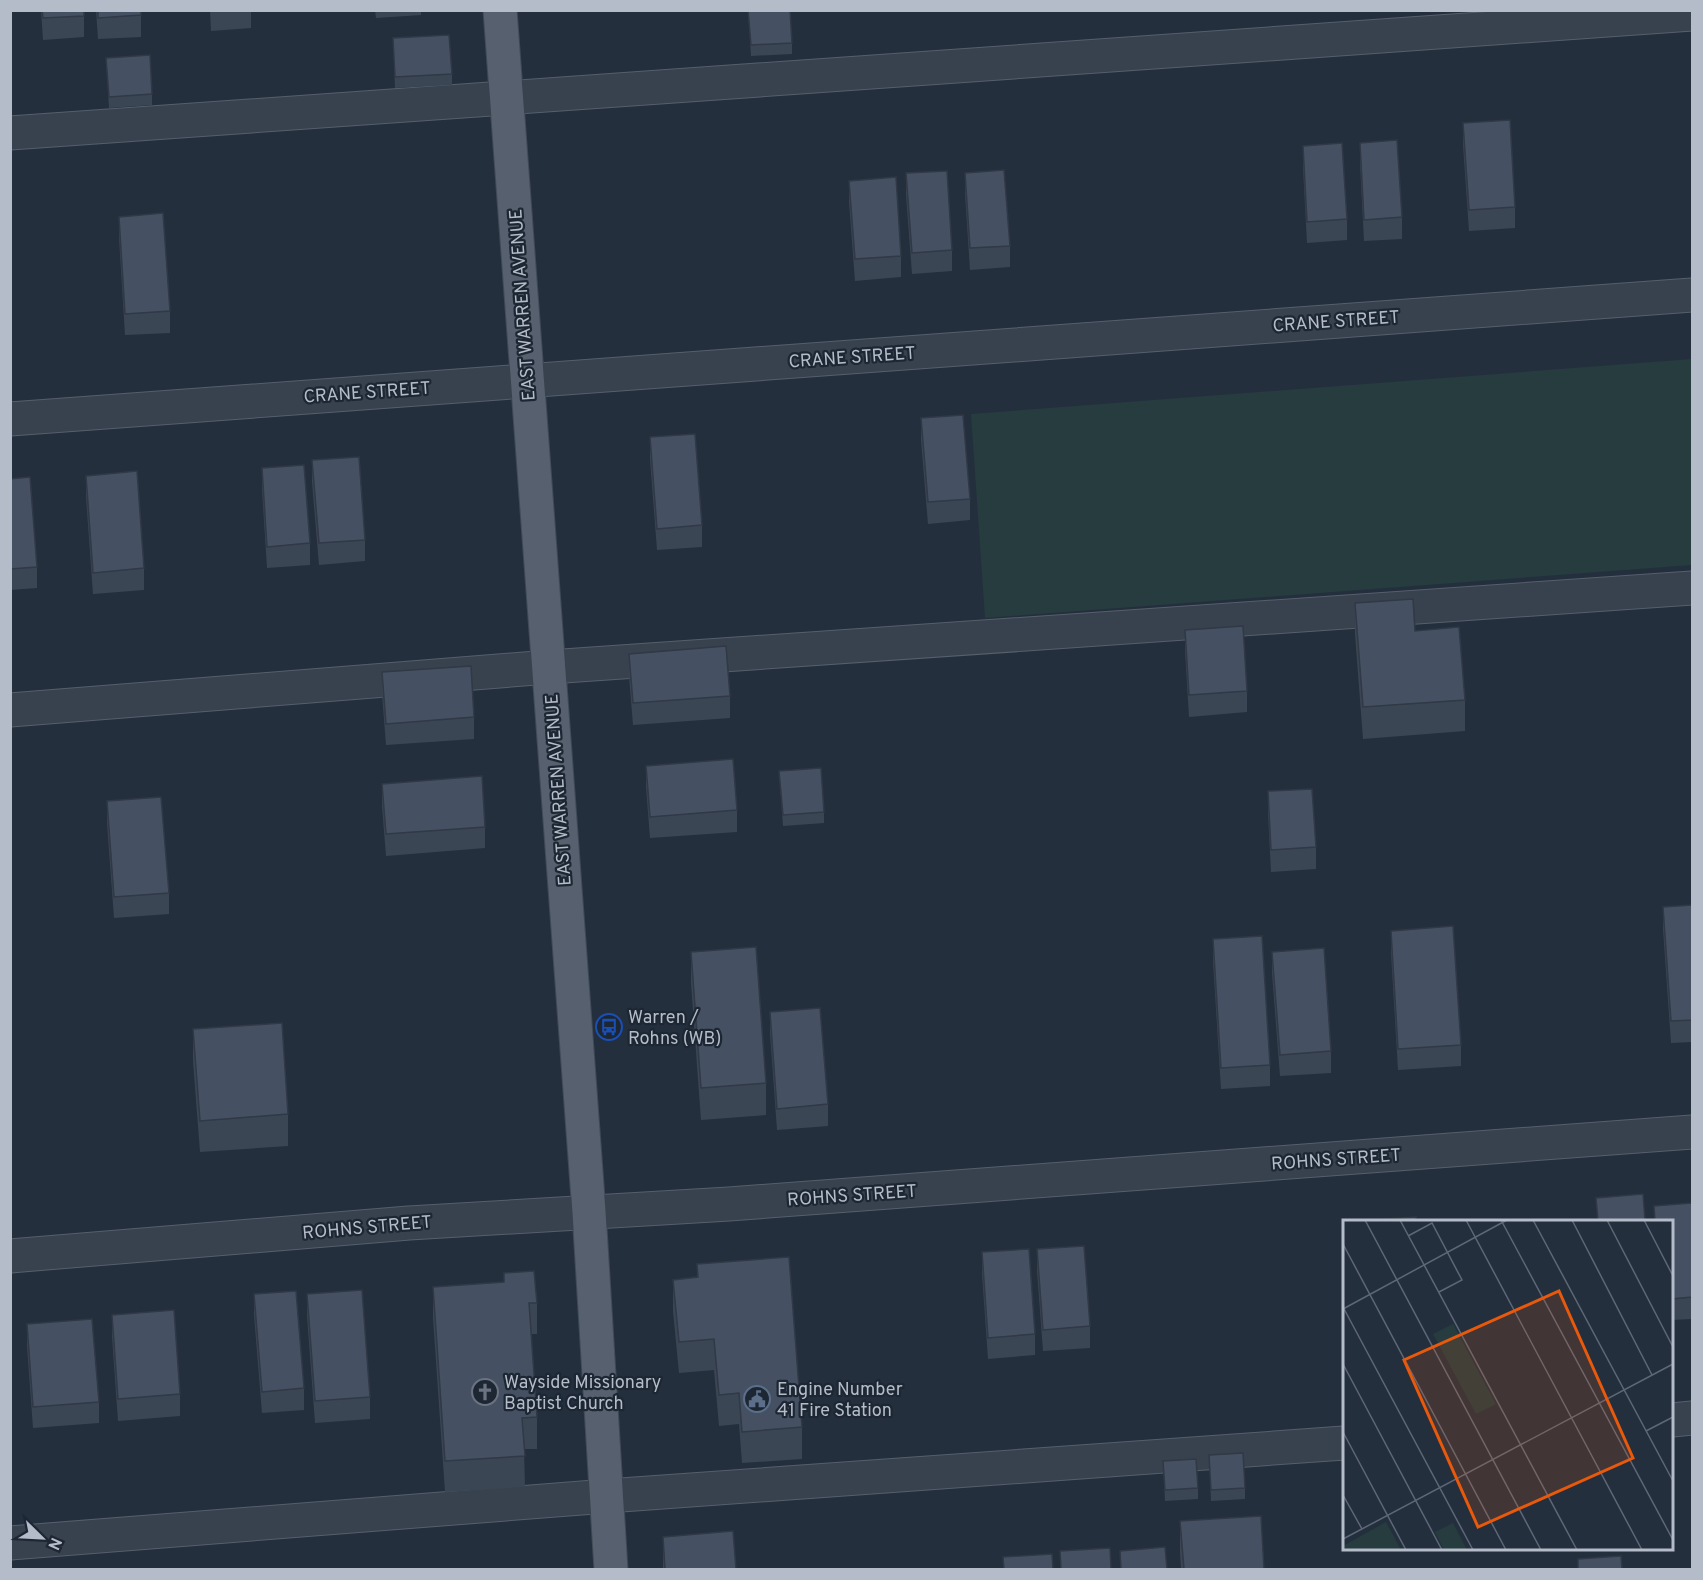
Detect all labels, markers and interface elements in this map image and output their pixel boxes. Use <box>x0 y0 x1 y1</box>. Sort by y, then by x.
street label: EAST WARREN AVENUE <box>505 208 542 402</box>
street label: CRANE STREET <box>1272 307 1400 338</box>
street label: CRANE STREET <box>788 343 916 374</box>
street label: CRANE STREET <box>303 378 431 409</box>
street label: EAST WARREN AVENUE <box>541 693 578 887</box>
place label: Warren / Rohns (WB) <box>628 1007 721 1051</box>
bus stop icon: Warren / Rohns (WB) <box>594 1012 624 1042</box>
street label: ROHNS STREET <box>1270 1144 1402 1177</box>
street label: ROHNS STREET <box>786 1180 918 1213</box>
street label: ROHNS STREET <box>301 1211 433 1246</box>
inset map <box>1343 1220 1673 1550</box>
place label: Wayside Missionary Baptist Church <box>504 1372 661 1416</box>
church icon: Wayside Missionary Baptist Church <box>470 1377 500 1407</box>
place label: Engine Number 41 Fire Station <box>777 1379 903 1423</box>
public building icon: Engine Number 41 Fire Station <box>742 1384 772 1414</box>
north arrow <box>12 1508 72 1568</box>
text: N <box>42 1534 65 1553</box>

